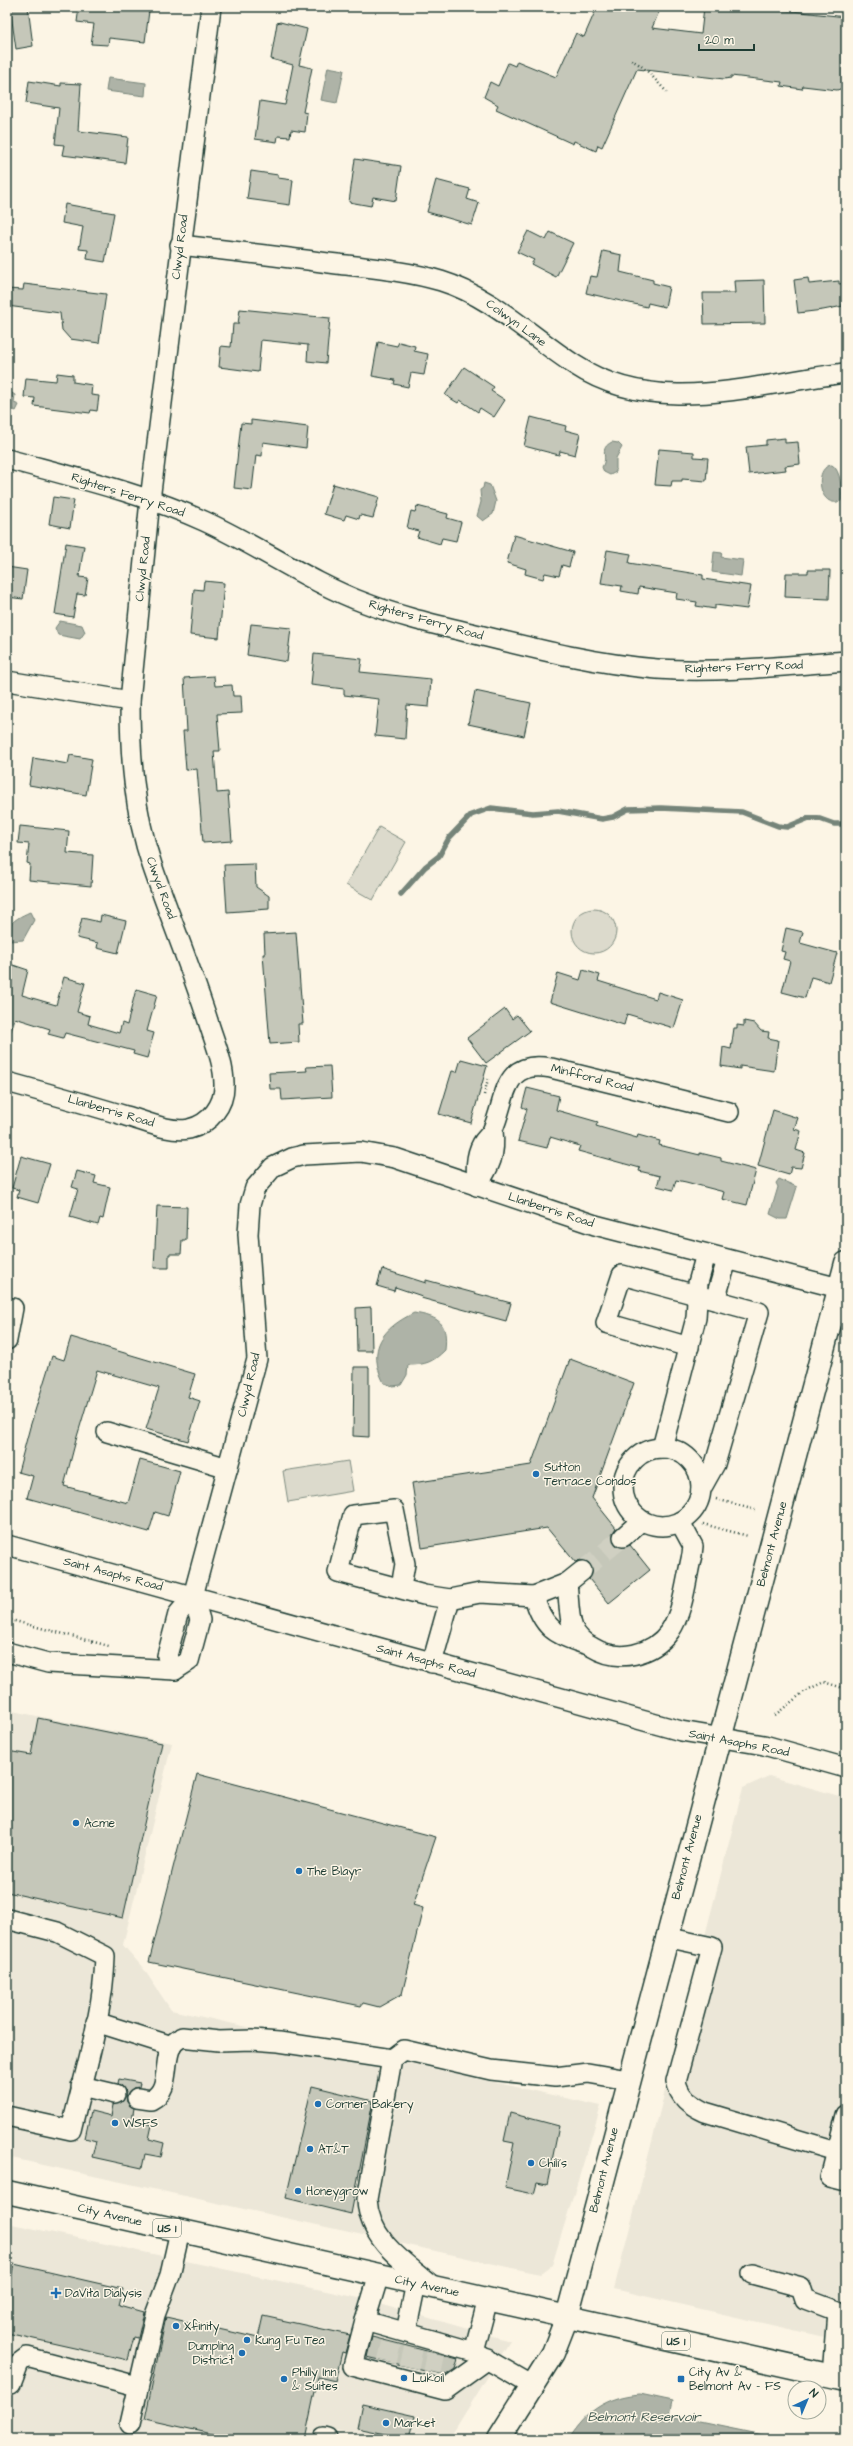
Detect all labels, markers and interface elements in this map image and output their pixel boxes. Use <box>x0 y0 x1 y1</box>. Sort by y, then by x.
scale bar <box>699 26 754 52</box>
text: 20 m <box>705 32 734 49</box>
street label: Clwyd Road <box>168 214 193 281</box>
street label: Colwyn Lane <box>482 295 550 352</box>
street label: Righters Ferry Road <box>69 469 187 522</box>
street label: Clwyd Road <box>131 536 156 602</box>
street label: Righters Ferry Road <box>367 596 485 645</box>
street label: Righters Ferry Road <box>685 656 803 679</box>
street label: Clwyd Road <box>141 854 180 922</box>
street label: Minfford Road <box>549 1060 635 1096</box>
street label: Llanberris Road <box>66 1091 156 1131</box>
street label: Llanberris Road <box>506 1188 596 1232</box>
street label: Clwyd Road <box>233 1351 266 1419</box>
place label: Sutton Terrace Condos <box>544 1459 636 1490</box>
marker: Sutton Terrace Condos <box>531 1469 541 1479</box>
street label: Belmont Avenue <box>752 1499 792 1589</box>
street label: Saint Asaphs Road <box>61 1553 165 1595</box>
street label: Saint Asaphs Road <box>374 1640 478 1682</box>
street label: Saint Asaphs Road <box>687 1725 791 1761</box>
street label: Belmont Avenue <box>667 1812 707 1902</box>
place label: Acme <box>84 1815 116 1832</box>
marker: Acme <box>71 1818 81 1828</box>
place label: The Blayr <box>307 1863 362 1881</box>
marker: The Blayr <box>294 1866 304 1876</box>
place label: Corner Bakery <box>326 2096 414 2114</box>
marker: Corner Bakery <box>313 2099 323 2109</box>
place label: WSFS <box>123 2115 158 2132</box>
marker: WSFS <box>110 2118 120 2128</box>
street label: Belmont Avenue <box>585 2125 623 2215</box>
place label: AT&T <box>318 2141 349 2158</box>
marker: AT&T <box>305 2144 315 2154</box>
place label: Chili's <box>539 2155 567 2172</box>
marker: Chili's <box>526 2158 536 2168</box>
place label: Honeygrow <box>306 2183 369 2201</box>
marker: Honeygrow <box>293 2186 303 2196</box>
street label: City Avenue <box>76 2199 144 2232</box>
road number: US 1 <box>153 2219 181 2237</box>
street label: City Avenue <box>393 2271 461 2302</box>
place label: DaVita Dialysis <box>65 2285 142 2303</box>
marker: DaVita Dialysis <box>50 2287 62 2299</box>
place label: Xfinity <box>184 2318 220 2336</box>
marker: Xfinity <box>171 2321 181 2331</box>
place label: Kung Fu Tea <box>255 2332 325 2350</box>
road number: US 1 <box>662 2332 690 2350</box>
marker: Kung Fu Tea <box>242 2335 252 2345</box>
place label: Dumpling District <box>188 2338 234 2369</box>
marker: Dumpling District <box>237 2348 247 2358</box>
place label: Philly Inn & Suites <box>292 2364 338 2395</box>
place label: City Av & Belmont Av - FS <box>689 2364 781 2395</box>
place label: Lukoil <box>412 2370 444 2387</box>
marker: Lukoil <box>399 2373 409 2383</box>
marker: Philly Inn & Suites <box>279 2374 289 2384</box>
marker: City Av & Belmont Av - FS <box>676 2374 686 2384</box>
north arrow <box>787 2380 827 2420</box>
text: N <box>806 2385 821 2401</box>
water label: Belmont Reservoir <box>588 2408 702 2426</box>
place label: Market <box>394 2415 436 2432</box>
marker: Market <box>381 2418 391 2428</box>

